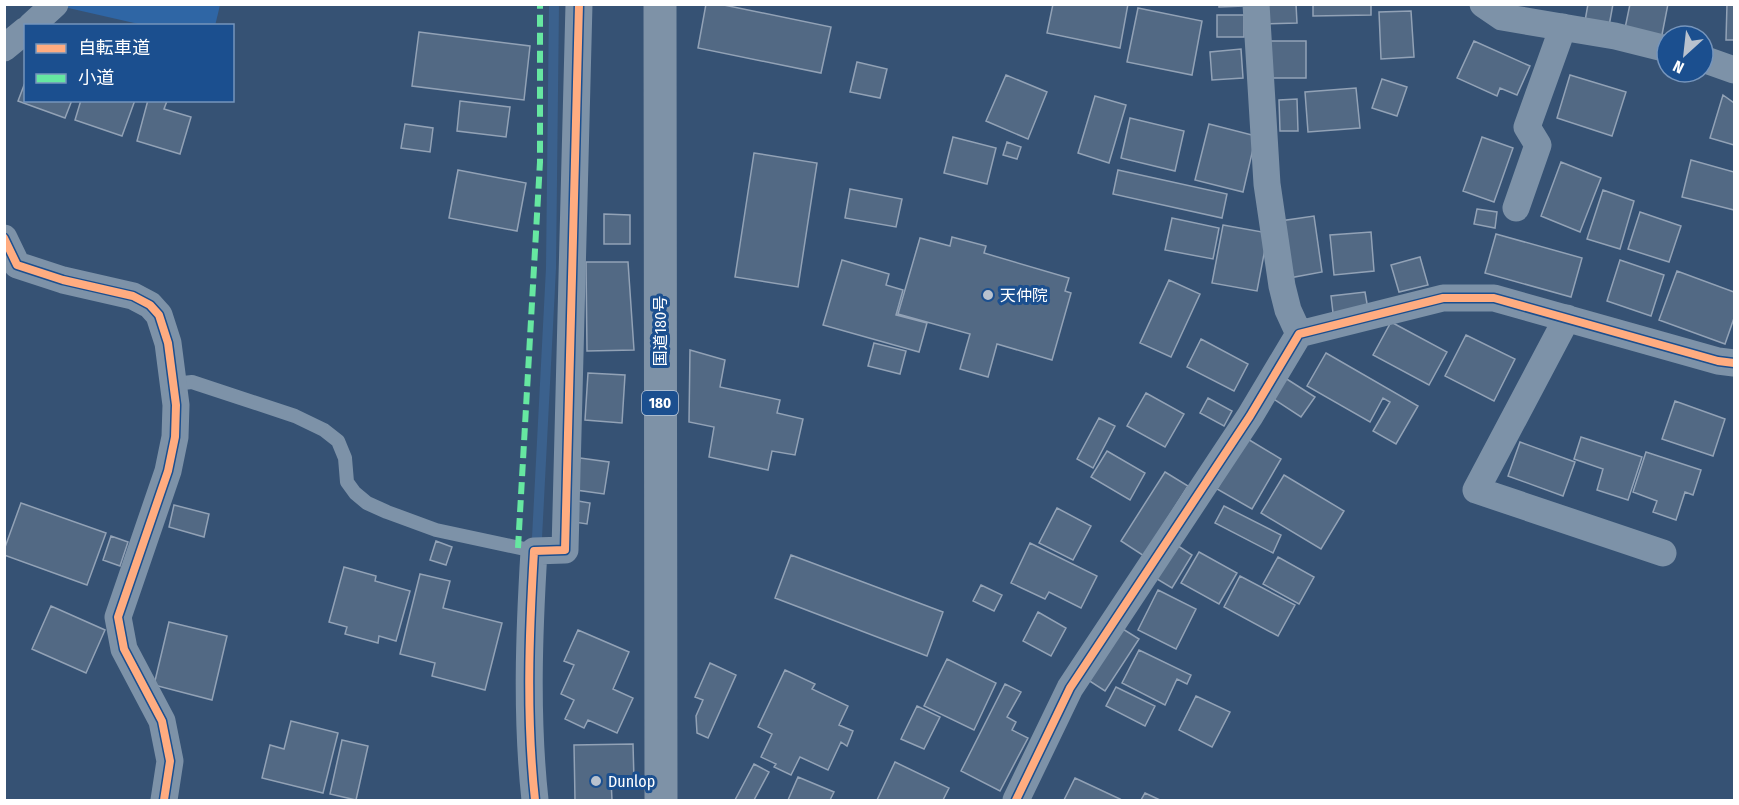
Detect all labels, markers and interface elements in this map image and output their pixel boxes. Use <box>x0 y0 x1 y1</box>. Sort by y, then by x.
legend <box>24 24 234 102</box>
north arrow <box>1655 24 1715 84</box>
text: 自転車道 <box>78 37 150 59</box>
text: N <box>1670 56 1687 78</box>
text: 小道 <box>78 67 114 89</box>
place label: 天仲院 <box>1000 286 1048 305</box>
marker: 天仲院 <box>981 288 995 302</box>
street label: 国道180号 <box>651 296 670 366</box>
road number: 180 <box>642 391 678 415</box>
place label: Dunlop <box>608 772 655 791</box>
marker: Dunlop <box>589 774 603 788</box>

